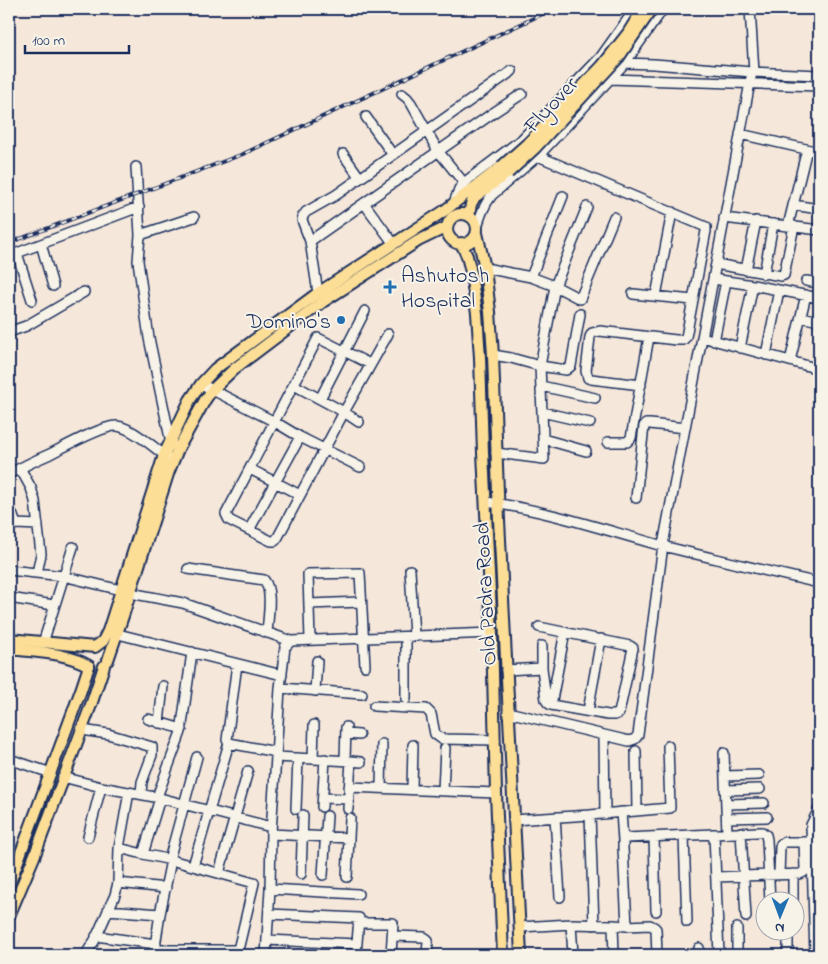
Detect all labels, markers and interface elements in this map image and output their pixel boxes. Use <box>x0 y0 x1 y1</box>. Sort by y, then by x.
scale bar <box>25 22 129 54</box>
text: 100 m <box>32 30 65 52</box>
street label: Flyover <box>517 70 588 143</box>
place label: Ashutosh Hospital <box>401 261 489 318</box>
marker: Ashutosh Hospital <box>383 280 397 294</box>
place label: Domino's <box>246 307 331 339</box>
marker: Domino's <box>335 314 347 326</box>
street label: Old Padra Road <box>467 521 507 666</box>
north arrow <box>756 892 806 942</box>
text: N <box>775 917 785 938</box>

